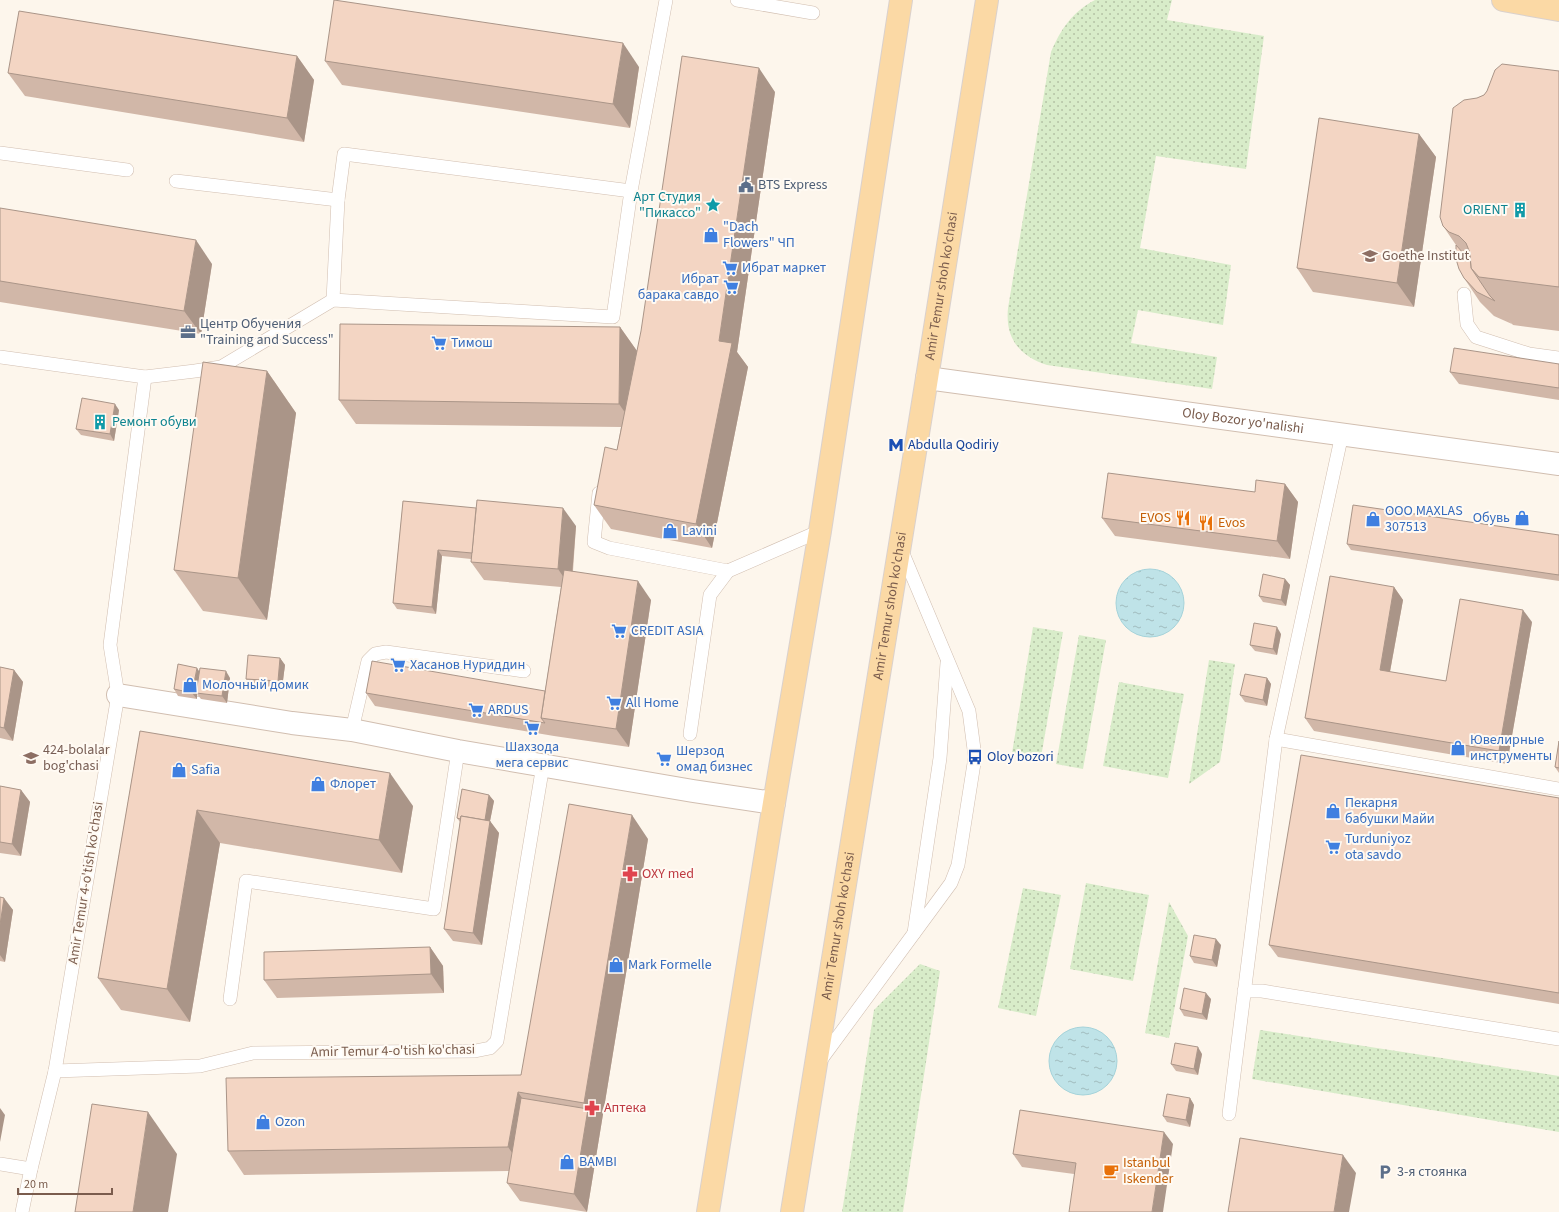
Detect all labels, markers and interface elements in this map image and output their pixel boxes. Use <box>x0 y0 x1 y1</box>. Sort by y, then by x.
place label: BTS Express <box>758 175 828 195</box>
public building icon: BTS Express <box>737 176 755 194</box>
place label: Арт Студия "Пикассо" <box>634 187 701 223</box>
place icon: Арт Студия "Пикассо" <box>704 196 722 214</box>
place label: ORIENT <box>1463 200 1508 220</box>
building icon: ORIENT <box>1511 201 1529 219</box>
street label: Amir Temur shoh ko'chasi <box>920 211 963 362</box>
place label: "Dach Flowers" ЧП <box>723 217 795 253</box>
shop icon: "Dach Flowers" ЧП <box>702 226 720 244</box>
place label: Goethe Institut <box>1382 246 1470 266</box>
school or university icon: Goethe Institut <box>1361 247 1379 265</box>
place label: Ибрат маркет <box>742 258 827 278</box>
supermarket icon: Ибрат маркет <box>721 259 739 277</box>
place label: Ибрат барака савдо <box>638 269 720 305</box>
supermarket icon: Ибрат барака савдо <box>722 278 740 296</box>
place label: Центр Обучения "Training and Success" <box>200 314 334 350</box>
office icon: Центр Обучения "Training and Success" <box>179 323 197 341</box>
place label: Тимош <box>451 333 493 353</box>
supermarket icon: Тимош <box>430 334 448 352</box>
street label: Oloy Bozor yo'nalishi <box>1181 403 1305 439</box>
place label: Ремонт обуви <box>112 412 197 432</box>
building icon: Ремонт обуви <box>91 413 109 431</box>
place label: Abdulla Qodiriy <box>908 435 999 455</box>
metro station icon: Abdulla Qodiriy <box>887 436 905 454</box>
place label: OOO MAXLAS 307513 <box>1385 501 1463 537</box>
place label: EVOS <box>1140 508 1171 528</box>
place label: Обувь <box>1473 508 1510 528</box>
restaurant icon: EVOS <box>1174 509 1192 527</box>
shop icon: Обувь <box>1513 509 1531 527</box>
shop icon: OOO MAXLAS 307513 <box>1364 510 1382 528</box>
place label: Evos <box>1218 513 1245 533</box>
restaurant icon: Evos <box>1197 514 1215 532</box>
place label: Lavini <box>682 521 717 541</box>
shop icon: Lavini <box>661 522 679 540</box>
street label: Amir Temur shoh ko'chasi <box>868 530 912 681</box>
place label: CREDIT ASIA <box>631 621 704 641</box>
supermarket icon: CREDIT ASIA <box>610 622 628 640</box>
place label: Хасанов Нуриддин <box>410 655 525 675</box>
supermarket icon: Хасанов Нуриддин <box>389 656 407 674</box>
place label: Молочный домик <box>202 675 309 695</box>
shop icon: Молочный домик <box>181 676 199 694</box>
place label: All Home <box>626 693 679 713</box>
supermarket icon: All Home <box>605 694 623 712</box>
place label: ARDUS <box>488 700 529 720</box>
supermarket icon: ARDUS <box>467 701 485 719</box>
supermarket icon: Шахзода мега сервис <box>523 719 541 737</box>
place label: Ювелирные инструменты <box>1470 730 1552 766</box>
place label: Шахзода мега сервис <box>495 737 569 773</box>
shop icon: Ювелирные инструменты <box>1449 739 1467 757</box>
place label: 424-bolalar bog'chasi <box>43 740 110 776</box>
place label: Шерзод омад бизнес <box>676 741 753 777</box>
place label: Oloy bozori <box>987 747 1054 767</box>
bus stop icon: Oloy bozori <box>966 748 984 766</box>
school or university icon: 424-bolalar bog'chasi <box>22 749 40 767</box>
supermarket icon: Шерзод омад бизнес <box>655 750 673 768</box>
place label: Safia <box>191 760 220 780</box>
shop icon: Safia <box>170 761 188 779</box>
place label: Флорет <box>330 774 377 794</box>
shop icon: Флорет <box>309 775 327 793</box>
place label: Пекарня бабушки Майи <box>1345 793 1435 829</box>
street label: Amir Temur 4-o'tish ko'chasi <box>63 800 109 966</box>
shop icon: Пекарня бабушки Майи <box>1324 802 1342 820</box>
place label: Turduniyoz ota savdo <box>1345 829 1411 865</box>
supermarket icon: Turduniyoz ota savdo <box>1324 838 1342 856</box>
street label: Amir Temur shoh ko'chasi <box>817 850 860 1001</box>
place label: OXY med <box>642 864 694 884</box>
pharmacy icon: OXY med <box>621 865 639 883</box>
place label: Mark Formelle <box>628 955 712 975</box>
shop icon: Mark Formelle <box>607 956 625 974</box>
street label: Amir Temur 4-o'tish ko'chasi <box>311 1040 475 1062</box>
place label: Аптека <box>604 1098 646 1118</box>
pharmacy icon: Аптека <box>583 1099 601 1117</box>
place label: Ozon <box>275 1112 305 1132</box>
shop icon: Ozon <box>254 1113 272 1131</box>
place label: BAMBI <box>579 1152 617 1172</box>
shop icon: BAMBI <box>558 1153 576 1171</box>
place label: Istanbul Iskender <box>1123 1153 1174 1189</box>
cafe icon: Istanbul Iskender <box>1102 1162 1120 1180</box>
place label: 3-я стоянка <box>1397 1162 1467 1182</box>
parking icon: 3-я стоянка <box>1376 1163 1394 1181</box>
scale bar <box>18 1170 112 1196</box>
text: 20 m <box>24 1176 48 1193</box>

